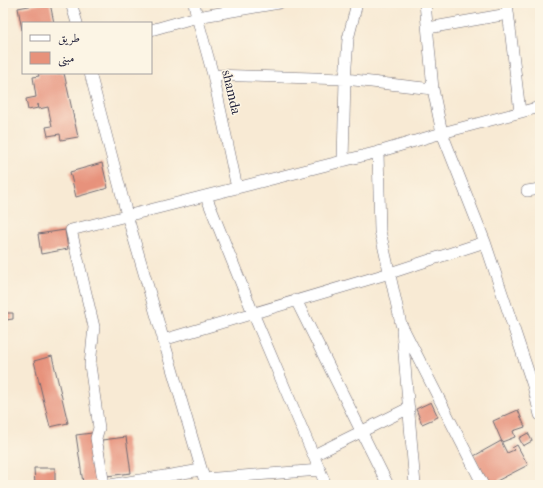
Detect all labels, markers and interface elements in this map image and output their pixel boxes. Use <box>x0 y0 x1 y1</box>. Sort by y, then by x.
legend <box>22 22 152 74</box>
text: طريق <box>58 31 80 46</box>
text: مبنى <box>58 51 74 67</box>
street label: shamda <box>218 68 245 117</box>

